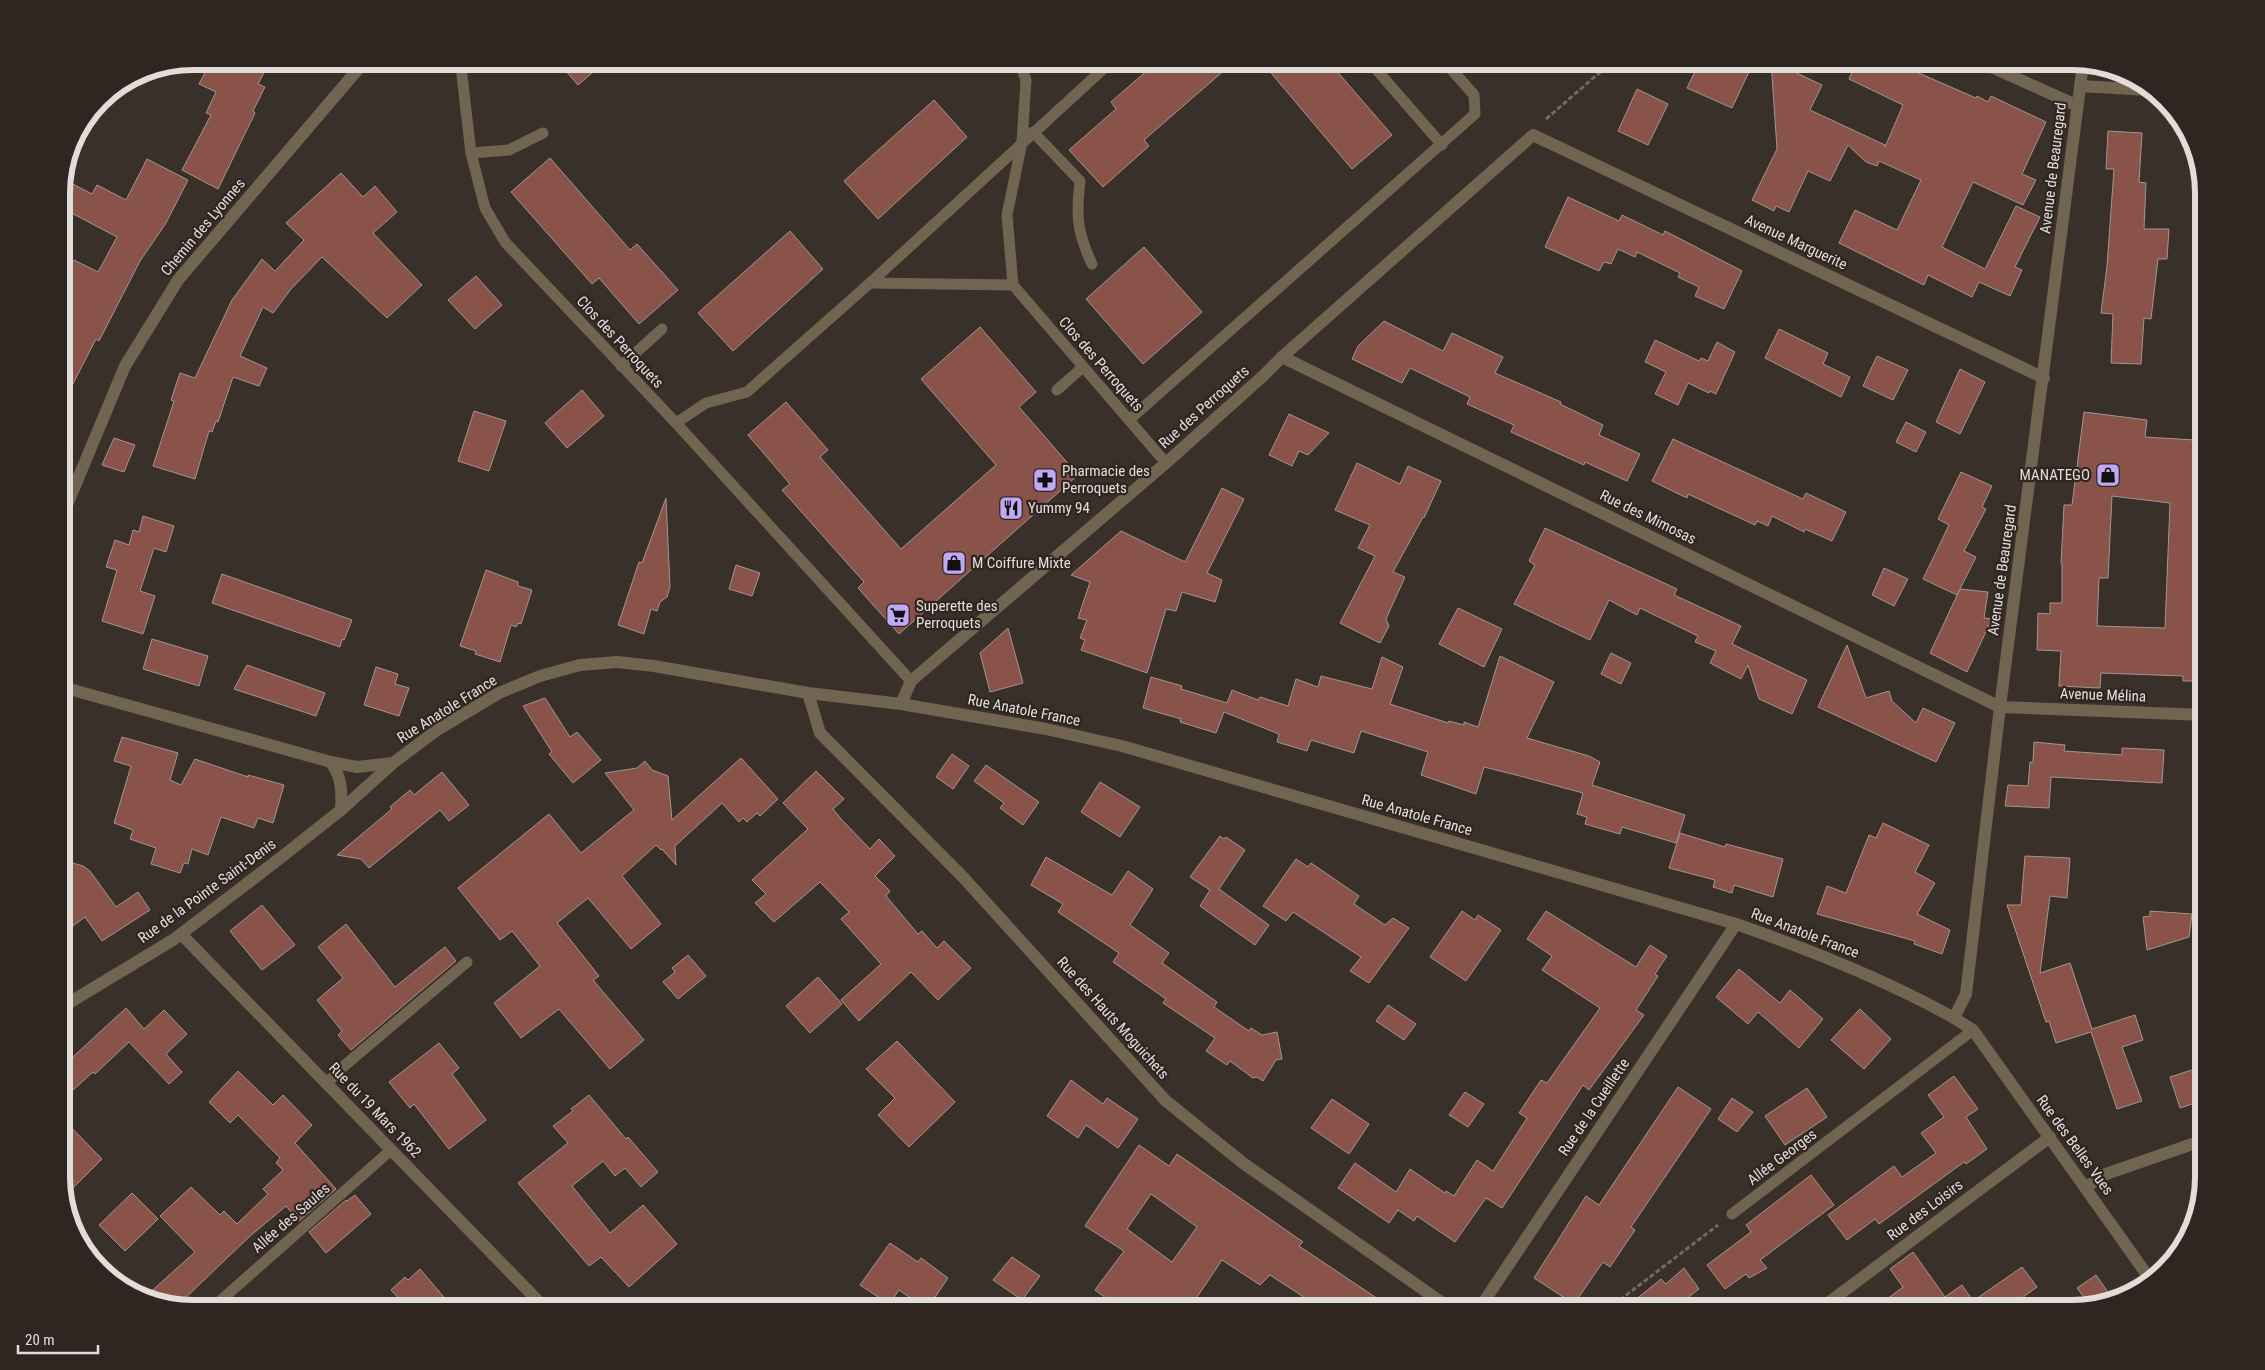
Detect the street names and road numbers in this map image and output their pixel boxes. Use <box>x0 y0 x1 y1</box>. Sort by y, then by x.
street label: Avenue de Beauregard <box>2036 101 2070 235</box>
street label: Chemin des Lyonnes <box>157 175 249 279</box>
street label: Avenue Marguerite <box>1742 210 1850 274</box>
street label: Clos des Perroquets <box>573 292 667 392</box>
street label: Clos des Perroquets <box>1055 313 1147 415</box>
street label: Rue des Perroquets <box>1155 362 1253 452</box>
street label: Rue des Mimosas <box>1597 486 1699 548</box>
street label: Avenue de Beauregard <box>1984 503 2020 637</box>
street label: Rue Anatole France <box>394 671 500 747</box>
street label: Avenue Mélina <box>2060 684 2146 706</box>
street label: Rue Anatole France <box>966 690 1082 730</box>
street label: Rue Anatole France <box>1360 791 1474 839</box>
street label: Rue de la Pointe Saint-Denis <box>135 835 280 947</box>
street label: Rue Anatole France <box>1748 904 1862 962</box>
street label: Rue des Hauts Moguichets <box>1053 953 1173 1083</box>
street label: Rue de la Cueillette <box>1555 1055 1633 1159</box>
street label: Rue du 19 Mars 1962 <box>325 1059 425 1161</box>
street label: Rue des Belles Vues <box>2033 1091 2117 1199</box>
street label: Allée Georges <box>1744 1125 1820 1189</box>
street label: Rue des Loisirs <box>1884 1176 1967 1244</box>
street label: Allée des Saules <box>248 1179 334 1257</box>

